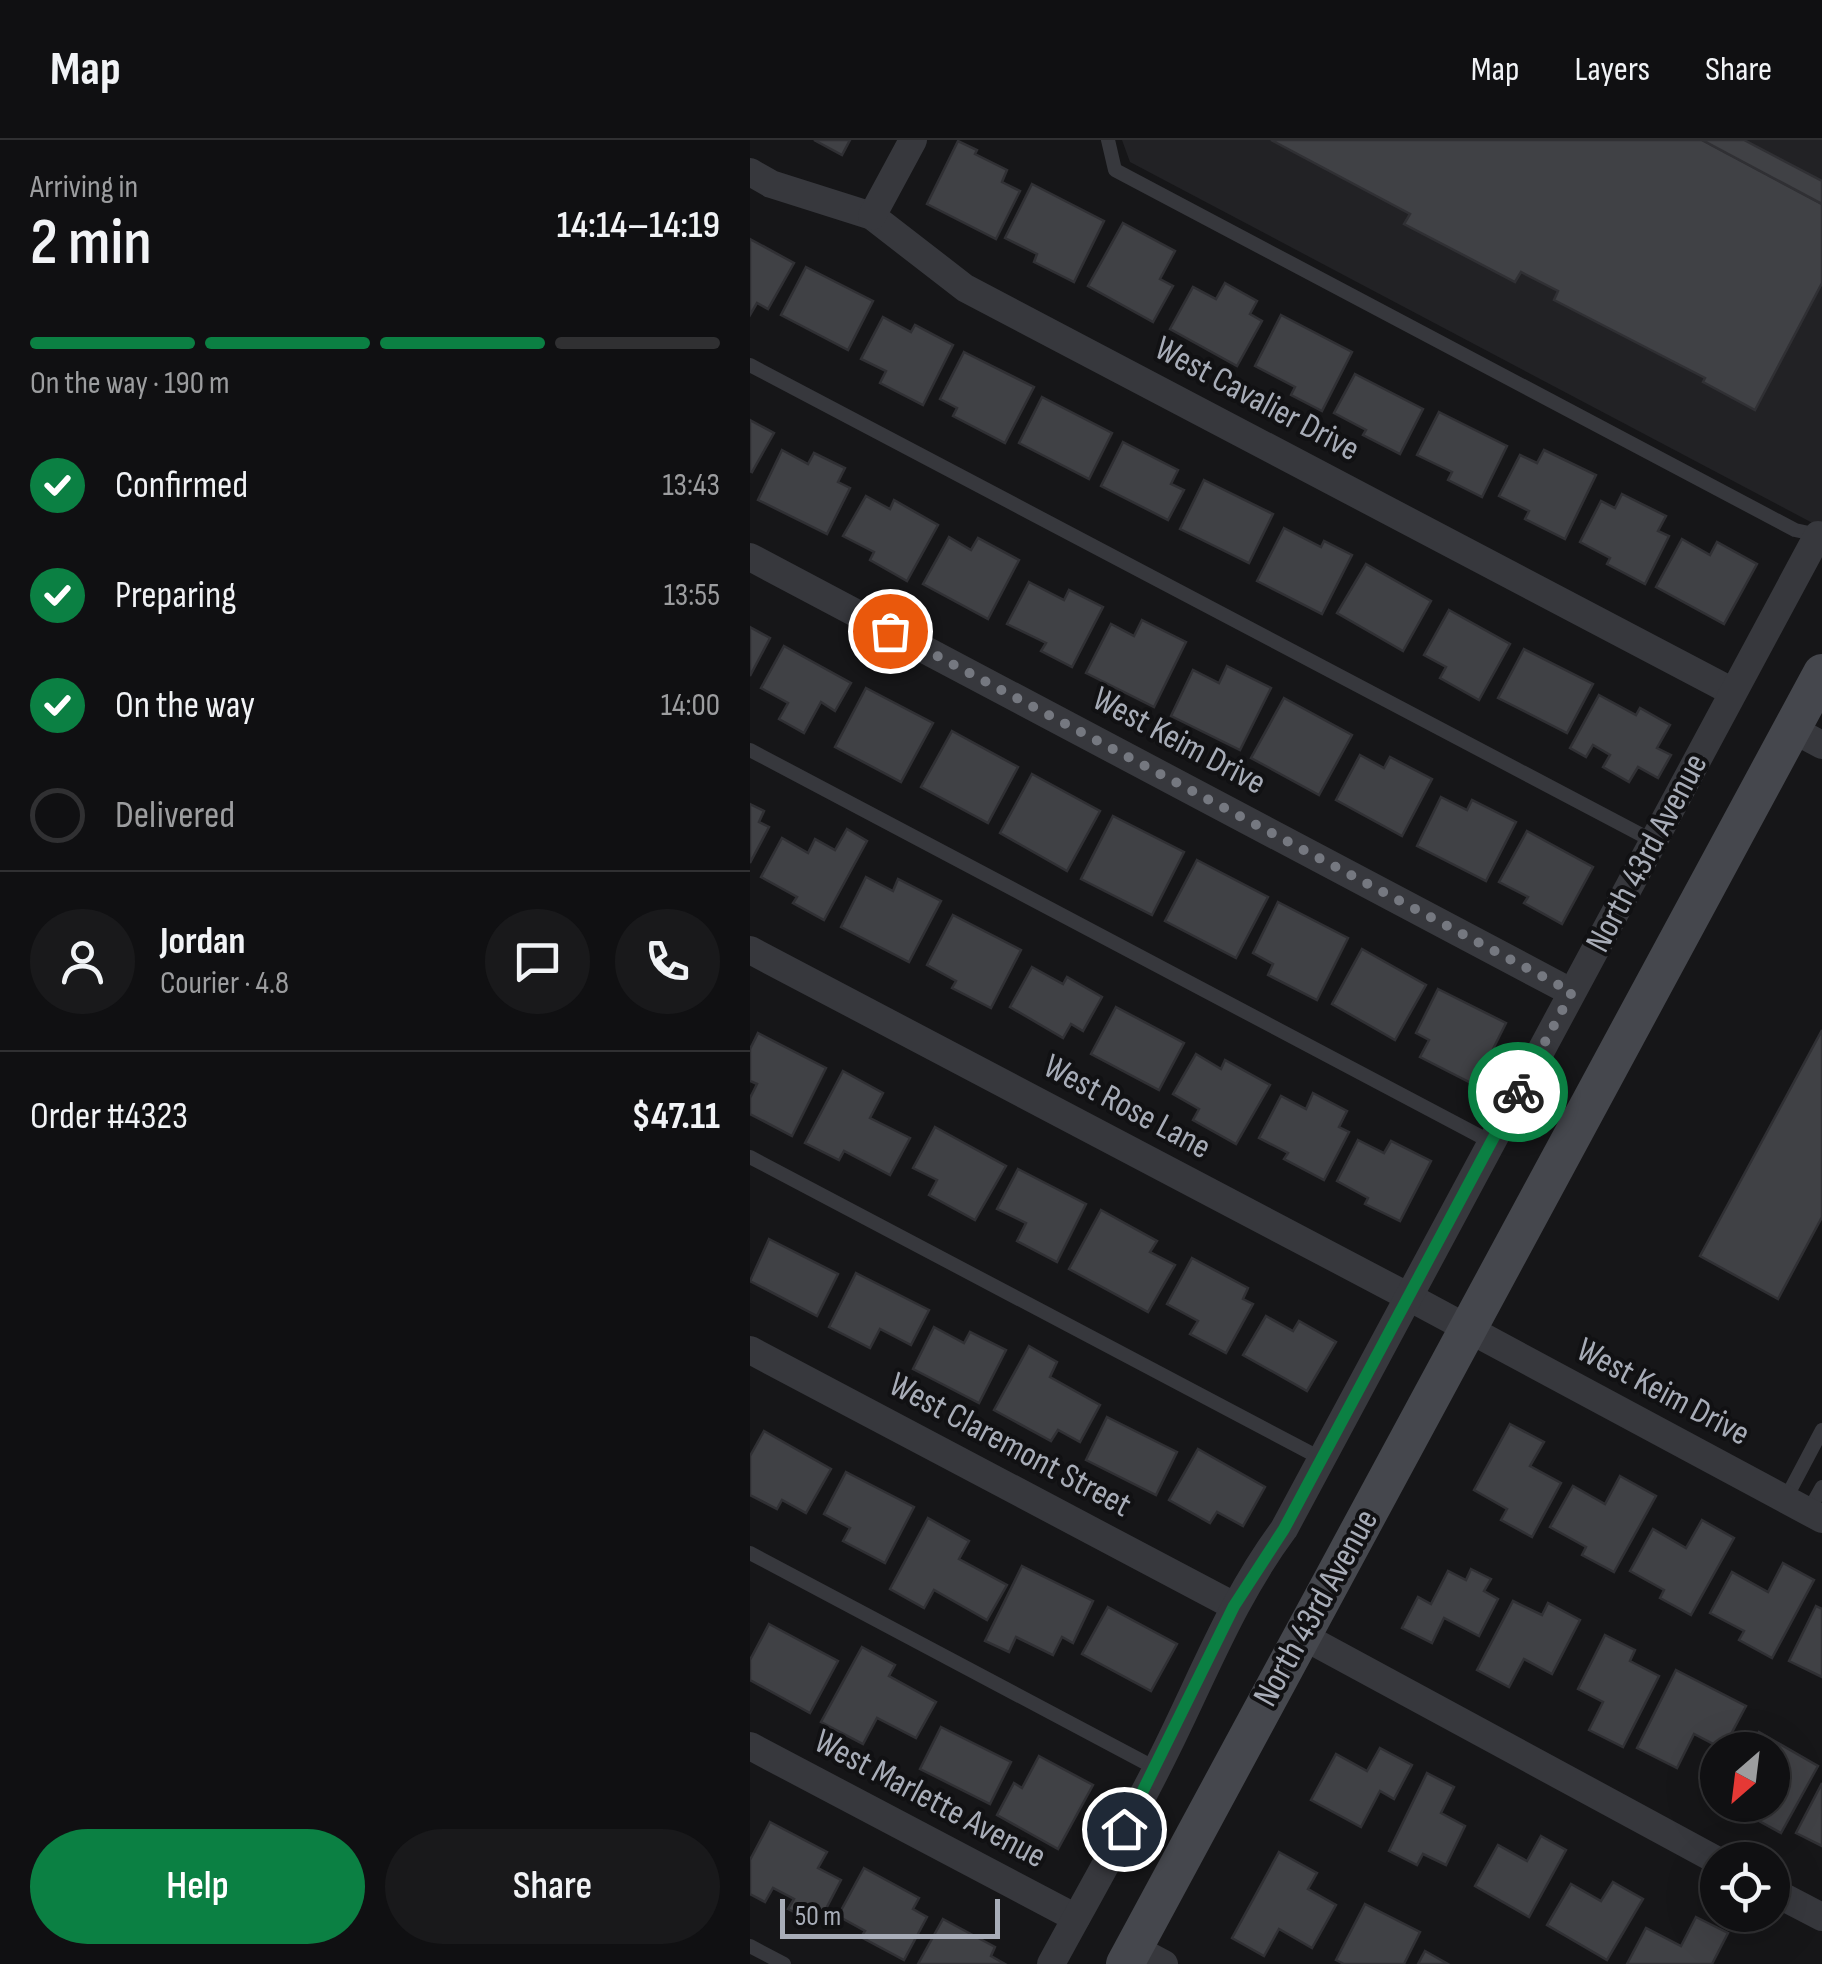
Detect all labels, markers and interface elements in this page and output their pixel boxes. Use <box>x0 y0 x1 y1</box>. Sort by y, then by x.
text: Map <box>50 41 121 98</box>
text: Map <box>1471 48 1519 91</box>
text: Layers <box>1574 48 1650 91</box>
text: Share <box>1705 48 1772 91</box>
text: Arriving in <box>30 168 138 207</box>
text: 14:14–14:19 <box>557 203 720 248</box>
text: 2 min <box>30 205 152 283</box>
street label: West Cavalier Drive <box>1147 327 1367 471</box>
text: On the way · 190 m <box>30 364 230 403</box>
icon: check <box>30 458 85 513</box>
text: Confirmed <box>115 463 248 508</box>
text: 13:43 <box>662 466 720 505</box>
icon: check <box>30 568 85 623</box>
text: Preparing <box>115 573 236 618</box>
text: 13:55 <box>664 576 720 615</box>
pin <box>848 589 933 674</box>
icon: bag <box>863 604 918 659</box>
street label: West Keim Drive <box>1085 677 1273 805</box>
icon: check <box>30 678 85 733</box>
text: On the way <box>115 683 255 728</box>
text: 14:00 <box>661 686 720 725</box>
street label: North 43rd Avenue <box>1577 746 1717 960</box>
text: Delivered <box>115 793 235 838</box>
button: person <box>30 909 135 1014</box>
button: chat <box>485 909 590 1014</box>
button: phone <box>615 909 720 1014</box>
text: Jordan <box>160 919 245 964</box>
text: Courier · 4.8 <box>160 964 289 1003</box>
courier <box>1468 1042 1568 1142</box>
street label: West Rose Lane <box>1036 1045 1218 1169</box>
icon: bike <box>1491 1065 1546 1120</box>
text: Order #4323 <box>30 1094 188 1139</box>
text: $47.11 <box>632 1094 720 1139</box>
street label: West Keim Drive <box>1569 1328 1757 1456</box>
street label: West Claremont Street <box>882 1363 1138 1527</box>
street label: North 43rd Avenue <box>1244 1502 1388 1714</box>
street label: West Marlette Avenue <box>807 1720 1053 1878</box>
north arrow <box>1700 1732 1790 1822</box>
map controls <box>1700 1732 1790 1932</box>
pin <box>1082 1787 1167 1872</box>
icon: home <box>1097 1802 1152 1857</box>
button: Help <box>30 1829 365 1944</box>
button: Share <box>385 1829 720 1944</box>
button: locate <box>1700 1842 1790 1932</box>
scale bar <box>780 1894 1000 1938</box>
text: 50 m <box>795 1900 841 1933</box>

